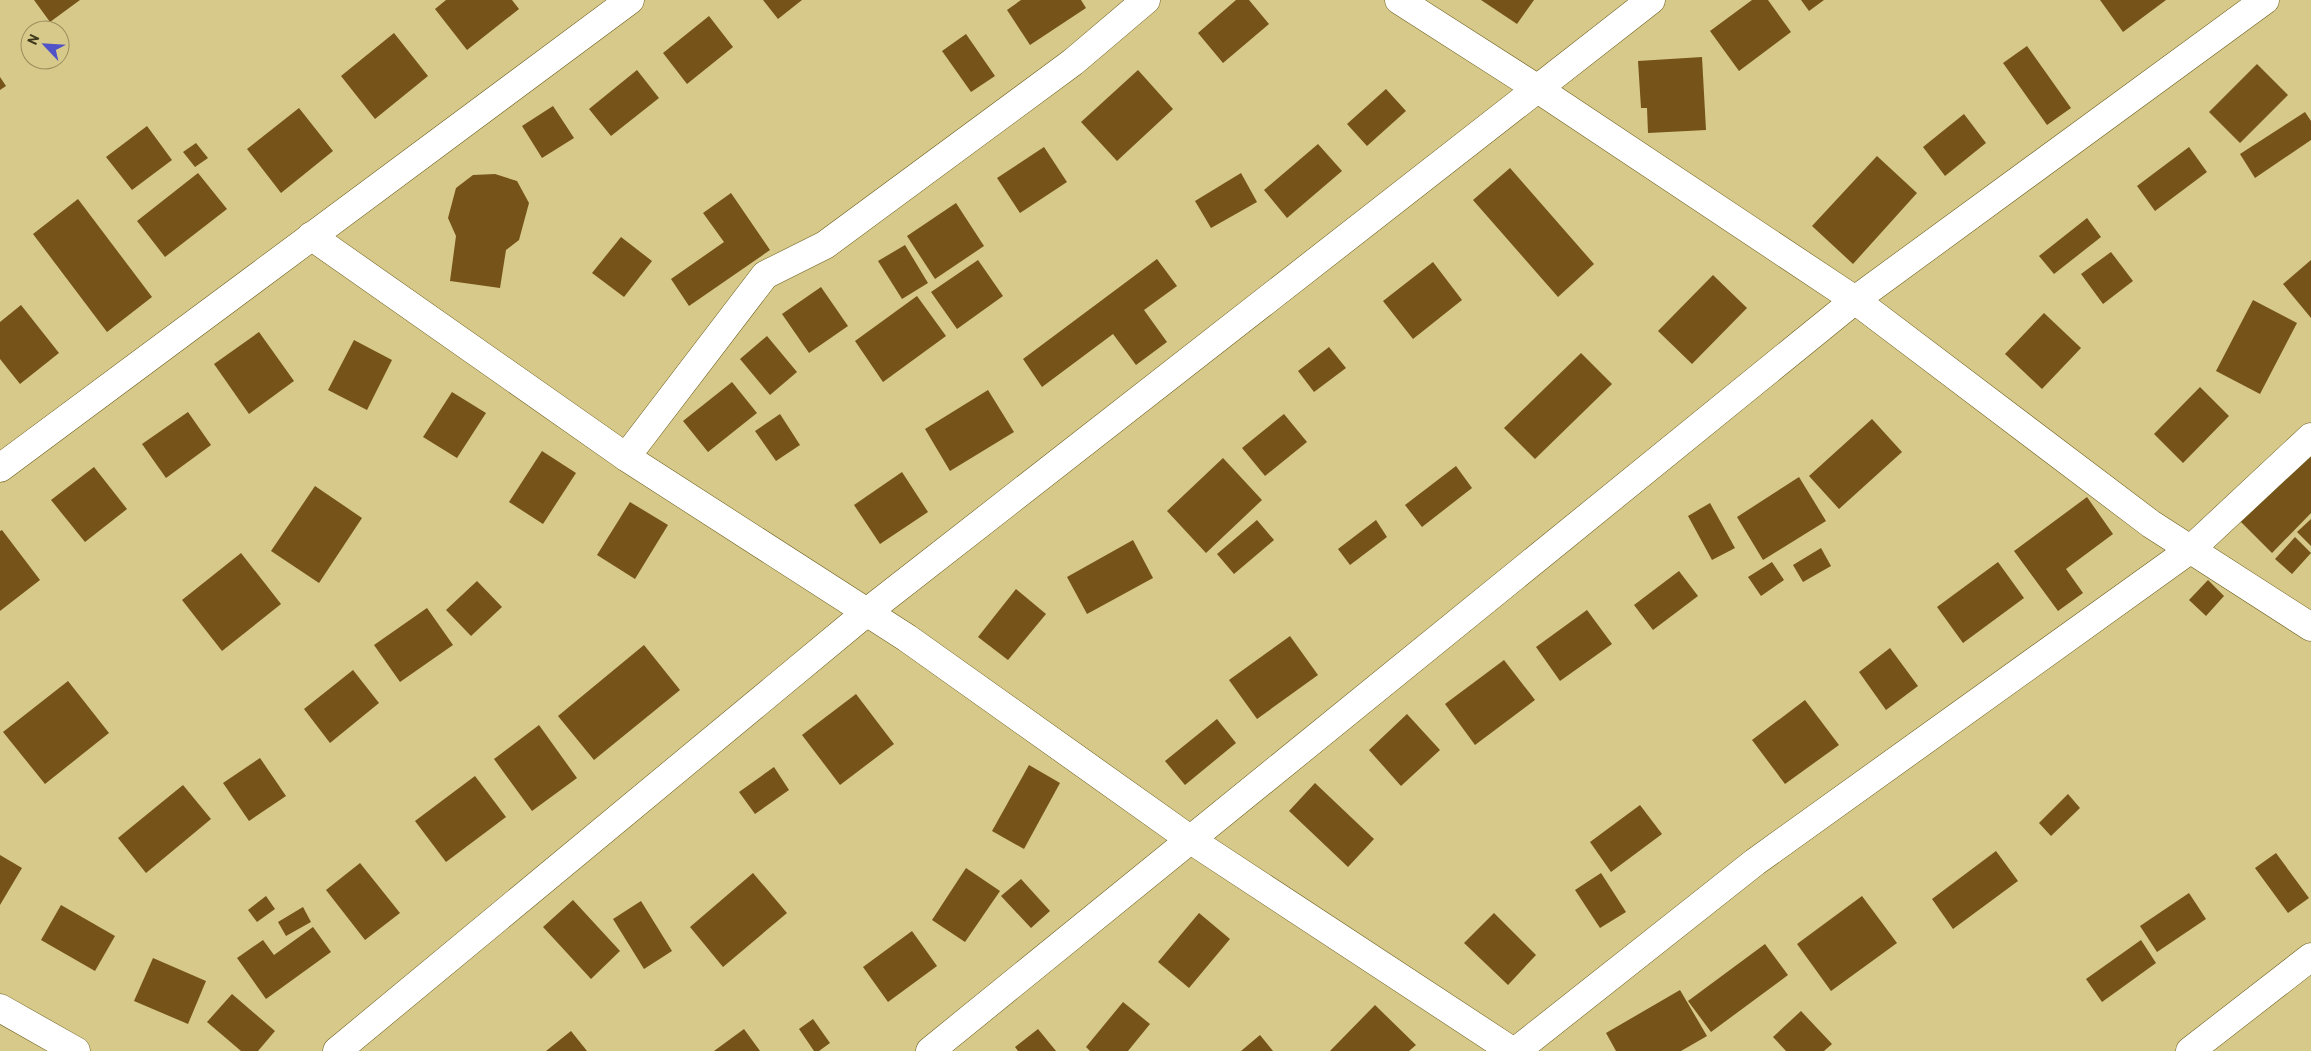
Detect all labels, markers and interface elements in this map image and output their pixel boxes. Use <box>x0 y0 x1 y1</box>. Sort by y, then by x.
north arrow <box>20 20 70 70</box>
text: N <box>23 31 42 47</box>

